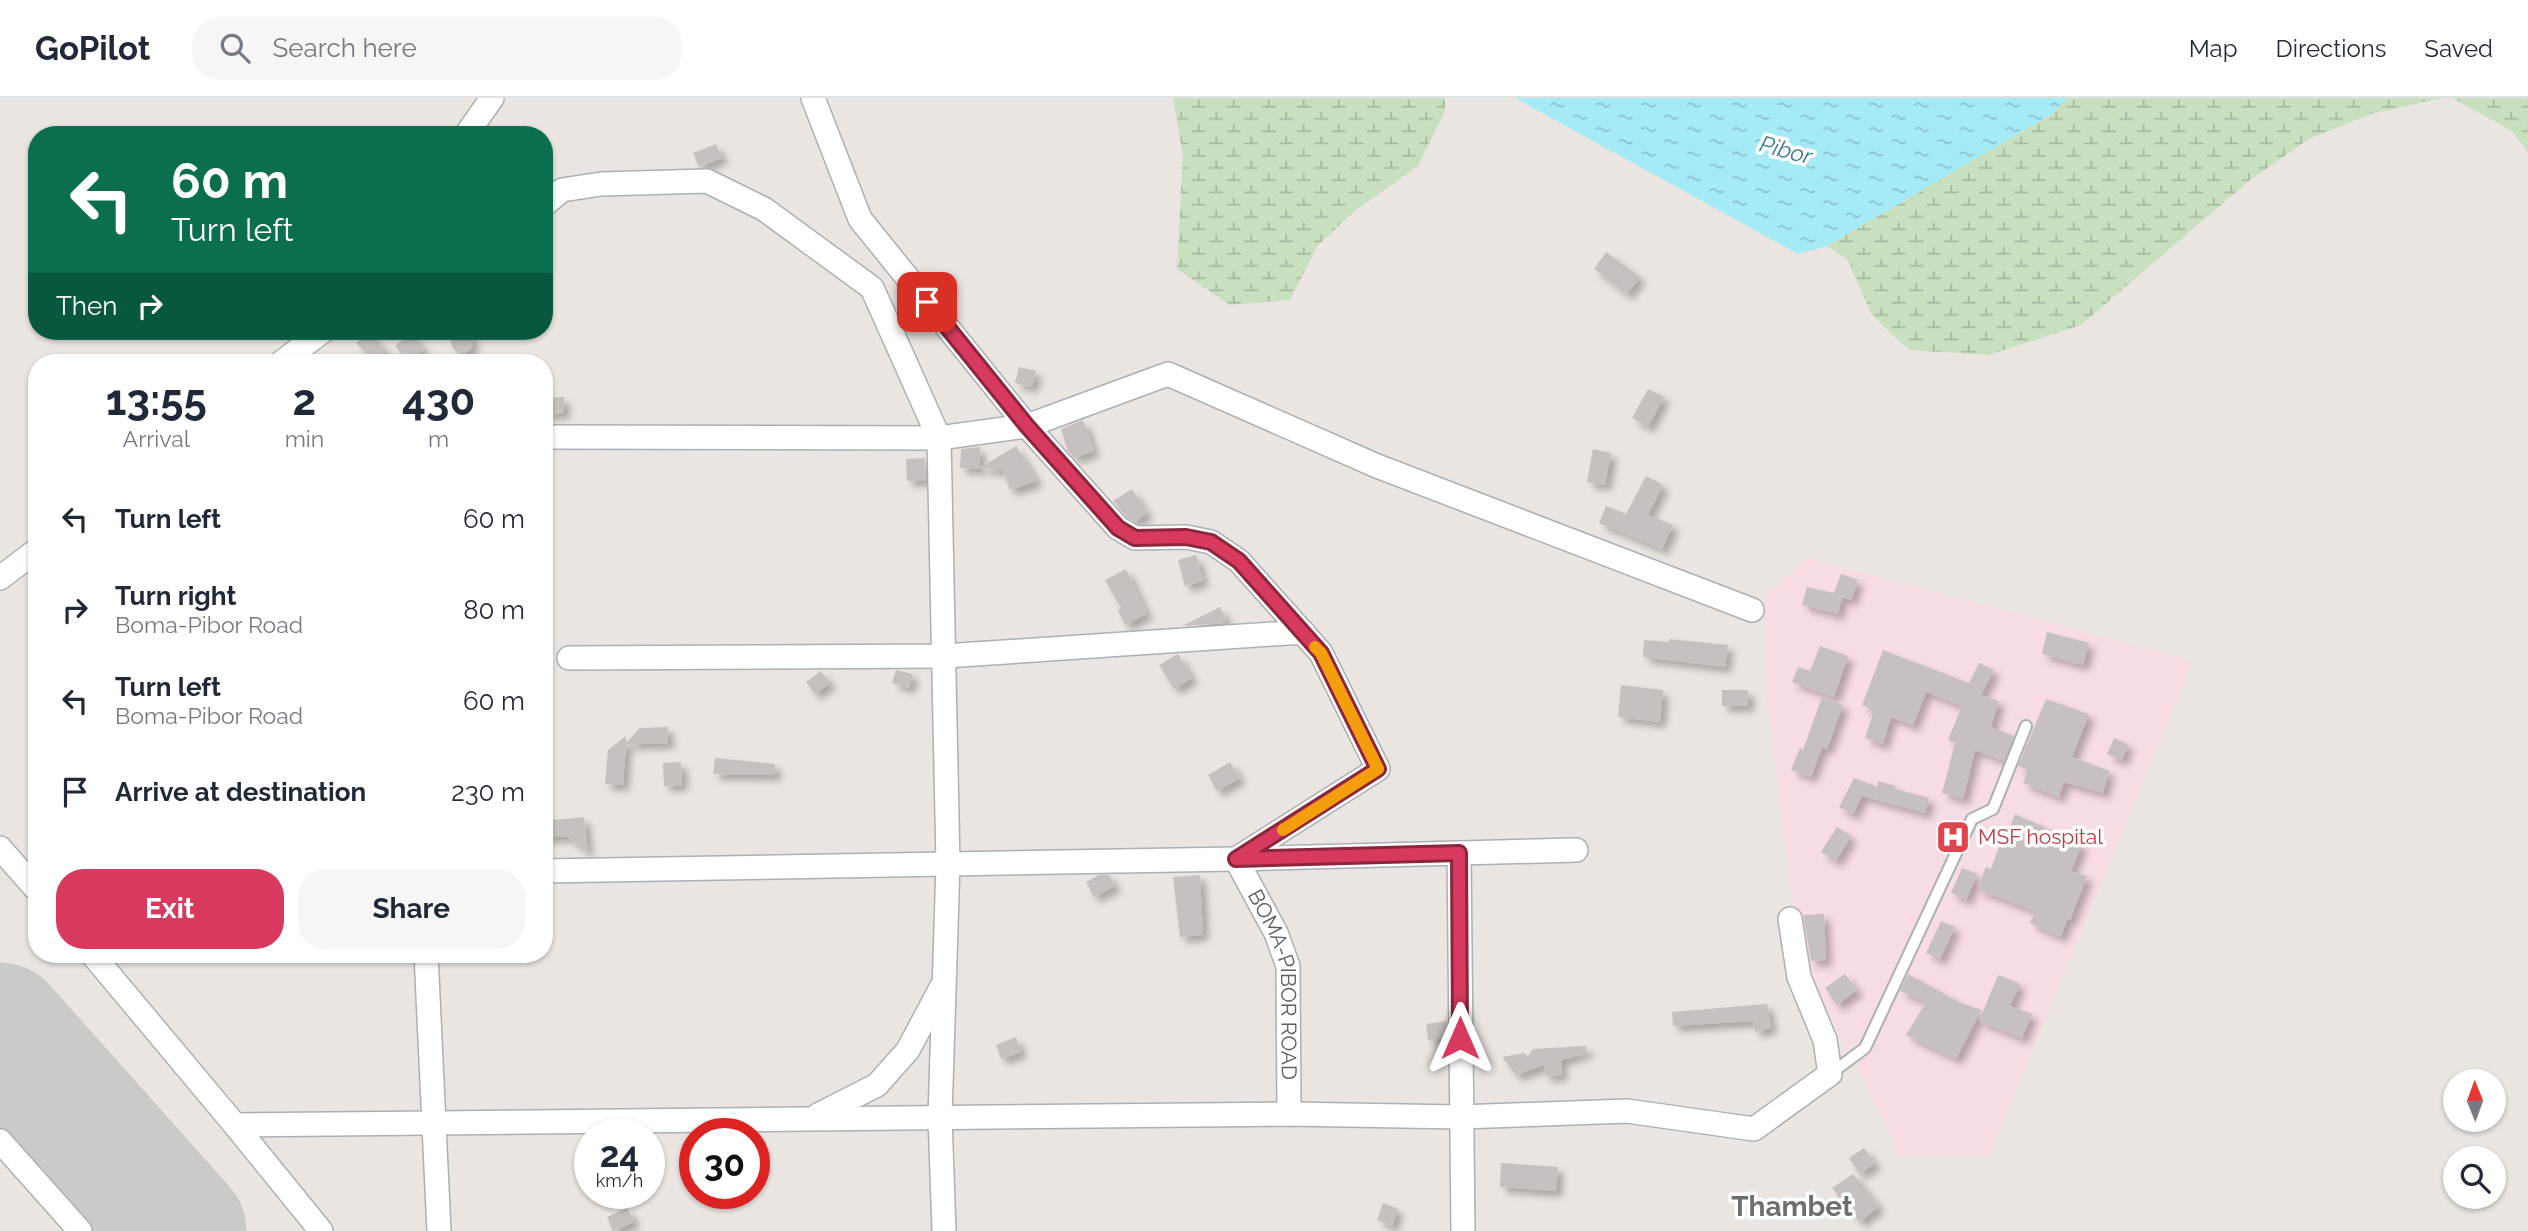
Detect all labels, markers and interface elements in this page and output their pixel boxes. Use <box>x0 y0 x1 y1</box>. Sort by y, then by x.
search box <box>192 17 682 80</box>
text: GoPilot <box>35 29 150 68</box>
icon: search <box>216 29 254 67</box>
text: Search here <box>272 33 417 63</box>
text: Map <box>2189 34 2238 63</box>
text: Directions <box>2276 34 2386 63</box>
text: Saved <box>2424 34 2493 63</box>
water label: Pibor <box>1757 130 1816 170</box>
text: 60 m <box>171 152 288 209</box>
icon: left <box>56 154 147 245</box>
text: Turn left <box>171 211 293 248</box>
pin <box>897 272 957 332</box>
icon: arrive <box>908 283 946 321</box>
icon: right <box>131 287 169 325</box>
text: Then <box>56 291 117 321</box>
text: 13:55 <box>106 376 207 425</box>
text: 2 <box>293 376 316 425</box>
text: 430 <box>402 376 475 425</box>
text: Arrival <box>123 425 190 452</box>
text: min <box>285 425 324 452</box>
text: m <box>428 425 449 452</box>
icon: left <box>56 500 94 538</box>
text: Turn left <box>115 504 221 534</box>
text: 60 m <box>463 504 525 534</box>
text: Turn right <box>115 581 236 611</box>
icon: right <box>56 591 94 629</box>
text: 80 m <box>463 595 525 625</box>
text: Boma-Pibor Road <box>115 611 303 638</box>
text: Turn left <box>115 672 221 702</box>
icon: left <box>56 682 94 720</box>
text: 60 m <box>463 686 525 716</box>
text: Boma-Pibor Road <box>115 702 303 729</box>
icon: arrive <box>56 773 94 811</box>
text: Arrive at destination <box>115 777 366 807</box>
text: 230 m <box>451 777 525 807</box>
hospital icon: MSF hospital <box>1934 818 1972 856</box>
place label: MSF hospital <box>1978 824 2103 849</box>
button: Exit <box>56 869 284 949</box>
button: Share <box>298 869 525 949</box>
street label: BOMA-PIBOR ROAD <box>1243 885 1302 1080</box>
position arrow <box>1423 1001 1497 1075</box>
north arrow <box>2443 1069 2506 1132</box>
map controls <box>2443 1069 2506 1209</box>
speed limit sign: 30 <box>679 1118 770 1209</box>
text: 24 <box>600 1134 639 1175</box>
button: search <box>2443 1146 2506 1209</box>
text: km/h <box>596 1170 643 1191</box>
district label: Thambet <box>1731 1190 1853 1223</box>

